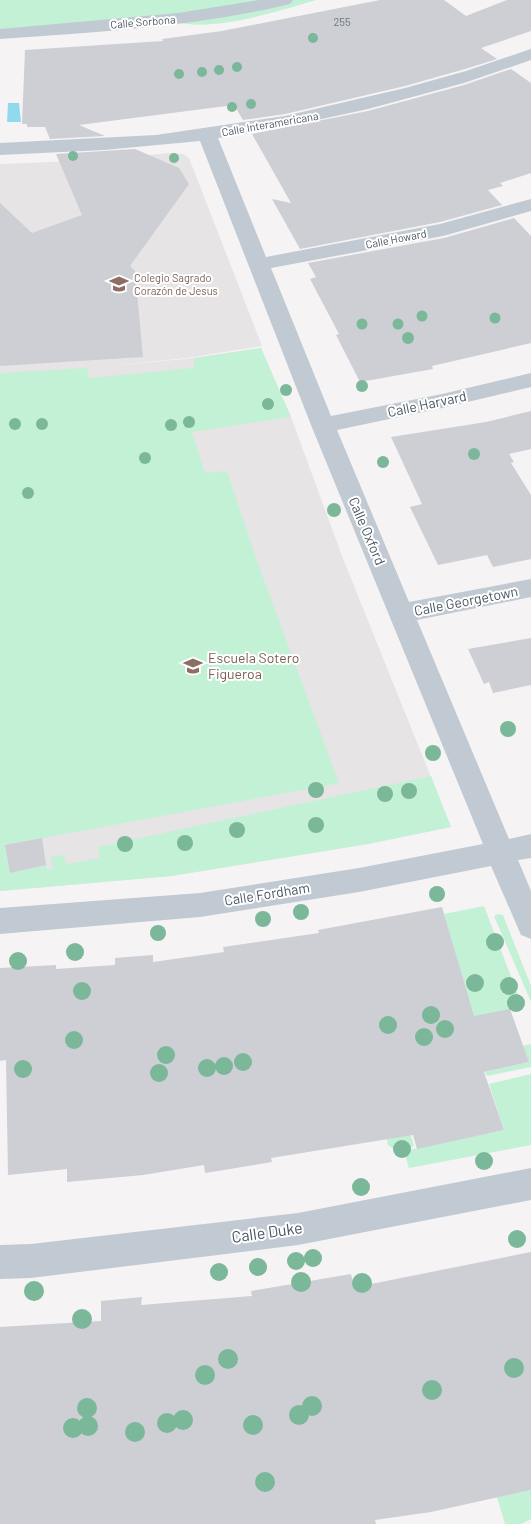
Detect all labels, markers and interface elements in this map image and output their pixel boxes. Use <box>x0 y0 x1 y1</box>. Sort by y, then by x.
street label: Calle Sorbona <box>110 12 176 31</box>
house number: 255 <box>333 15 351 28</box>
street label: Calle Interamericana <box>221 109 319 138</box>
street label: Calle Howard <box>364 226 427 251</box>
place label: Colegio Sagrado Corazón de Jesus <box>134 271 218 297</box>
school or university icon: Colegio Sagrado Corazón de Jesus <box>108 273 130 295</box>
street label: Calle Harvard <box>386 387 468 420</box>
street label: Calle Oxford <box>346 494 389 567</box>
street label: Calle Georgetown <box>412 582 519 619</box>
place label: Escuela Sotero Figueroa <box>208 649 299 682</box>
school or university icon: Escuela Sotero Figueroa <box>182 655 204 677</box>
street label: Calle Fordham <box>223 878 311 909</box>
street label: Calle Duke <box>230 1217 304 1246</box>

